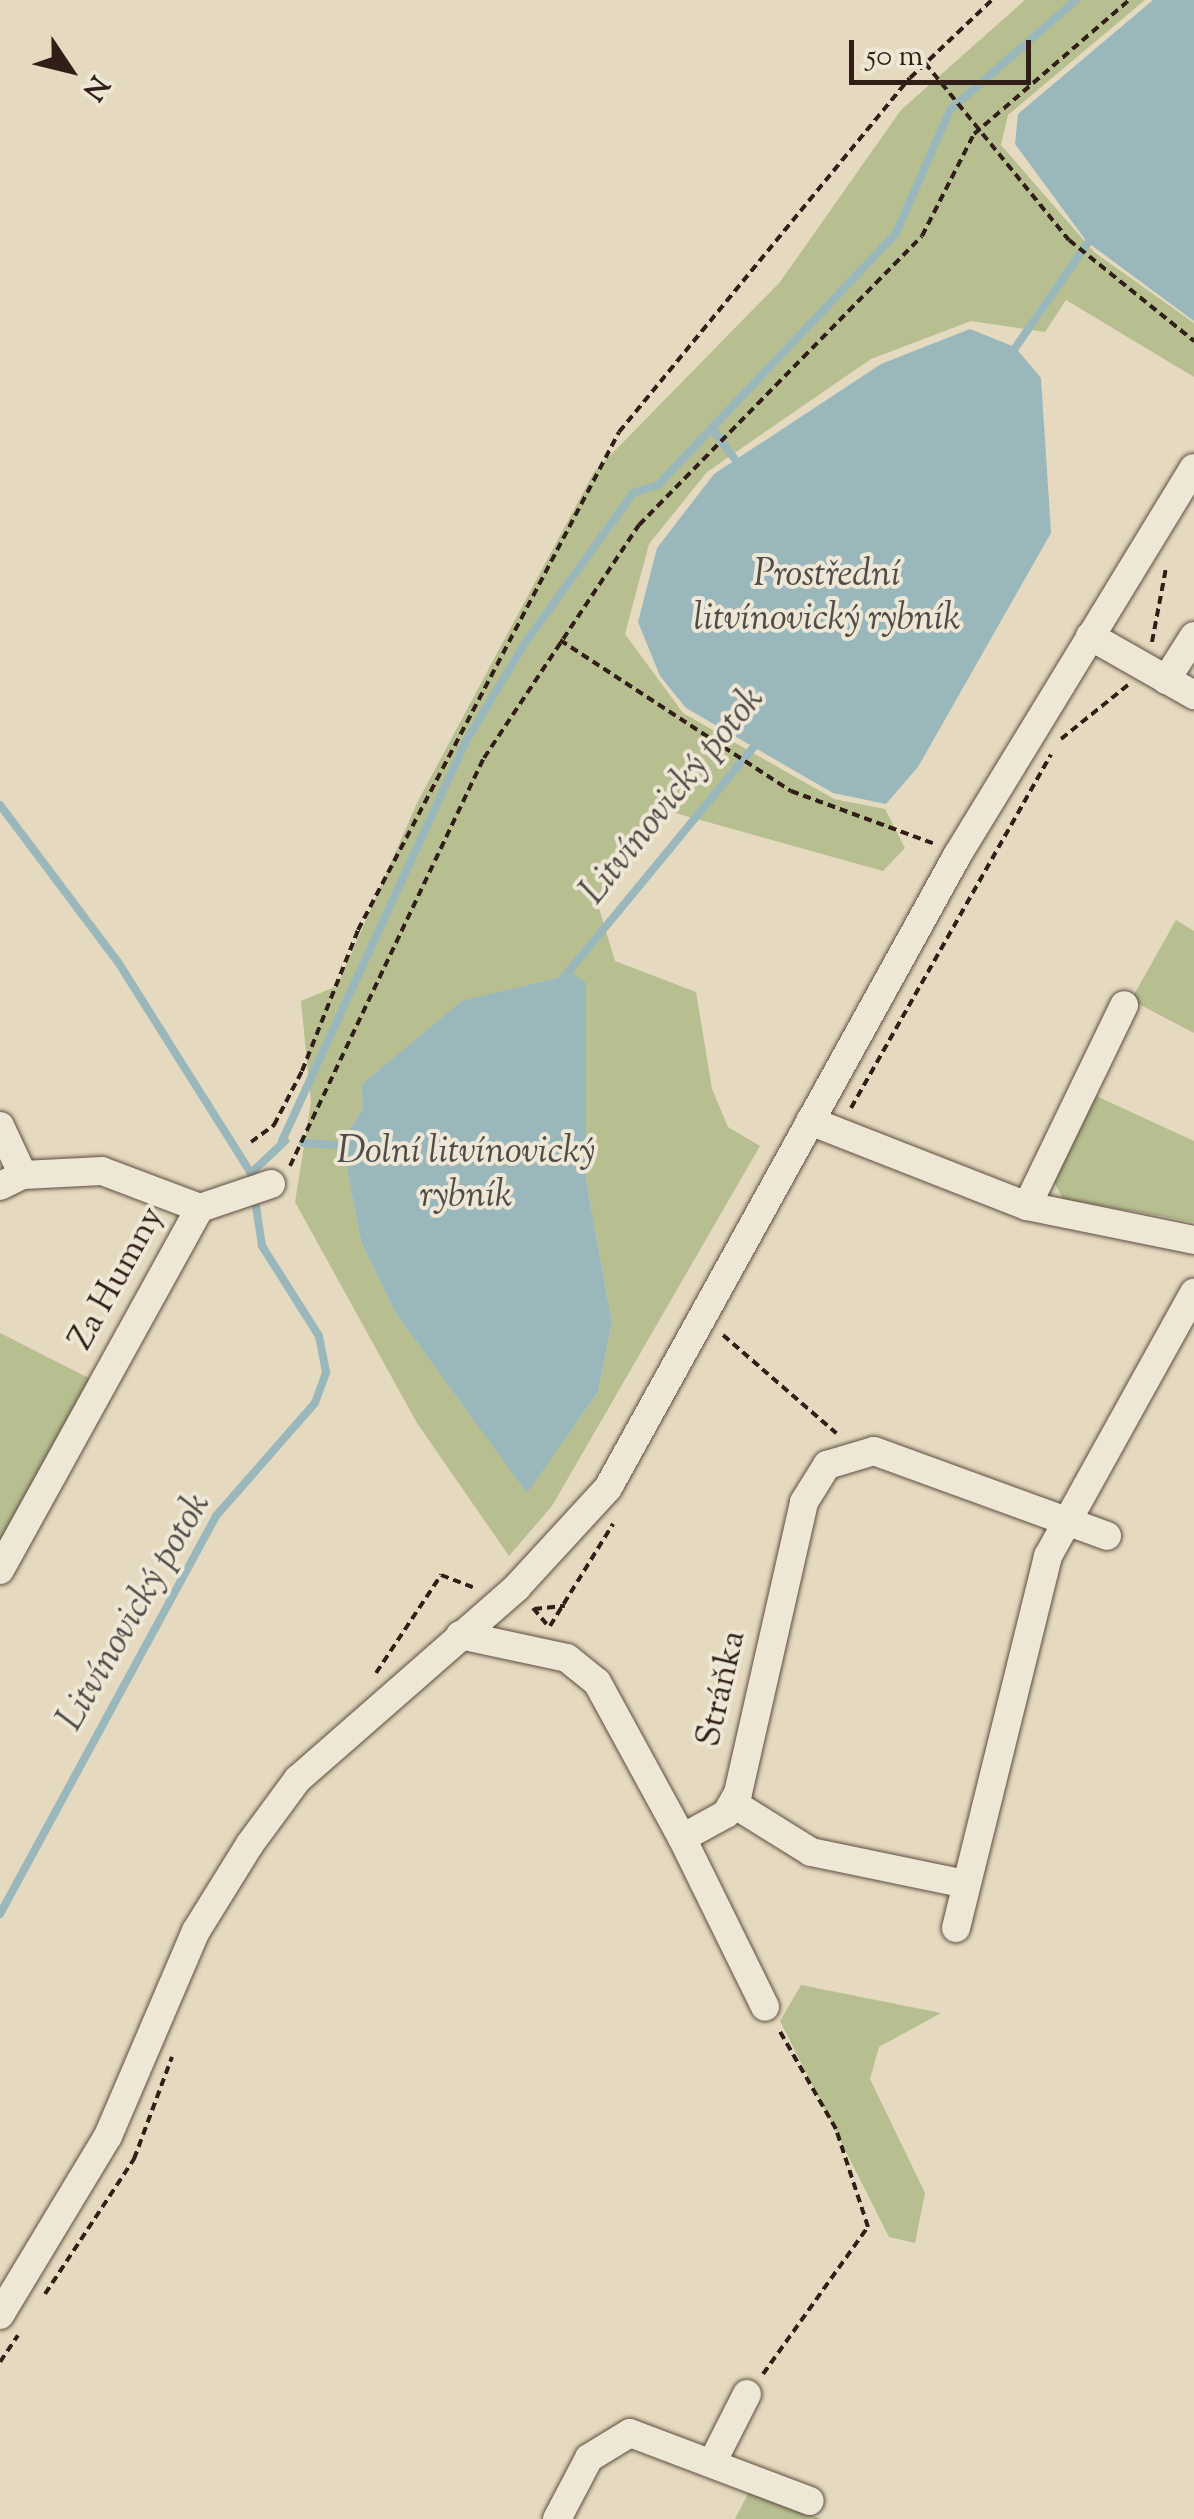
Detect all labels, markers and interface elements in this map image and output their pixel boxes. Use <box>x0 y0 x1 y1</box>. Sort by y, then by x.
north arrow <box>20 20 120 120</box>
scale bar <box>854 20 1036 82</box>
text: 50 m <box>866 36 923 79</box>
text: N <box>72 67 117 108</box>
water label: Prostřední litvínovický rybník <box>693 554 961 644</box>
water label: Litvínovický potok <box>572 679 776 915</box>
water label: Dolní litvínovický rybník <box>337 1131 595 1220</box>
street label: Za Humny <box>62 1200 174 1358</box>
water label: Litvínovický potok <box>49 1486 223 1740</box>
street label: Stráňka <box>689 1627 757 1751</box>

